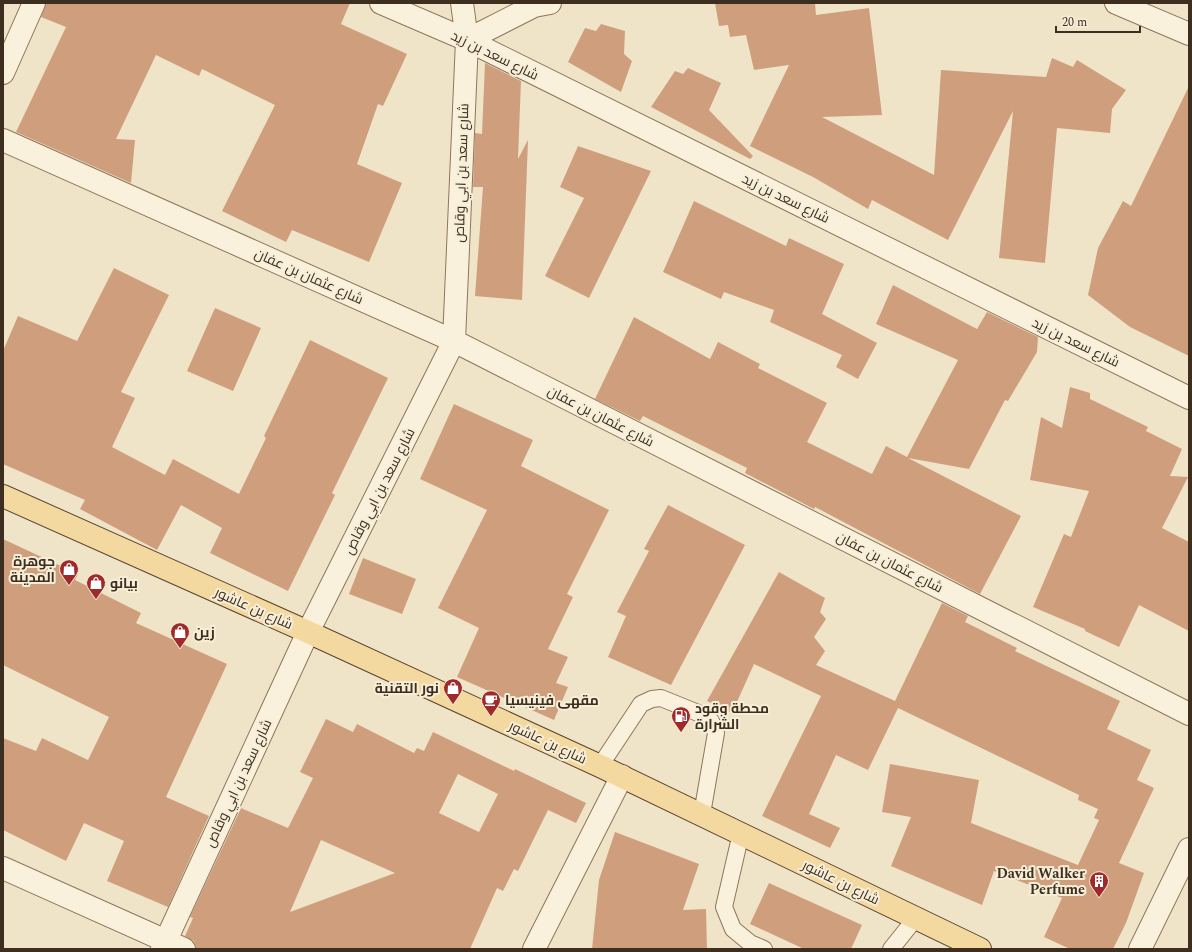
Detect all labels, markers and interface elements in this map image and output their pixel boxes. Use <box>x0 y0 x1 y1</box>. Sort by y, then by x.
scale bar <box>1056 8 1140 34</box>
text: 20 m <box>1062 13 1087 32</box>
street label: شارع سعد بن زيد <box>447 25 542 86</box>
street label: شارع سعد بن ابي وقاص <box>449 103 475 243</box>
street label: شارع سعد بن زيد <box>738 168 833 229</box>
street label: شارع عثمان بن عفان <box>251 243 367 310</box>
street label: شارع سعد بن زيد <box>1028 312 1123 373</box>
street label: شارع عثمان بن عفان <box>544 380 658 452</box>
street label: شارع سعد بن ابي وقاص <box>338 424 421 559</box>
street label: شارع عثمان بن عفان <box>833 526 947 598</box>
place label: جوهرة المدينة <box>10 551 55 588</box>
shop icon: جوهرة المدينة <box>58 558 80 586</box>
shop icon: بيانو <box>85 572 107 600</box>
place label: بيانو <box>110 573 138 594</box>
street label: شارع بن عاشور <box>211 581 296 635</box>
shop icon: زين <box>169 621 191 649</box>
place label: زين <box>194 622 215 643</box>
shop icon: نور التقنية <box>442 677 464 705</box>
place label: نور التقنية <box>375 678 439 699</box>
cafe icon: مقهى فينيسيا <box>480 689 502 717</box>
place label: مقهى فينيسيا <box>505 690 599 711</box>
place label: محطة وقود الشرارة <box>695 698 769 735</box>
fuel station icon: محطة وقود الشرارة <box>670 705 692 733</box>
street label: شارع بن عاشور <box>505 715 590 770</box>
street label: شارع سعد بن ابي وقاص <box>199 716 278 851</box>
street label: شارع بن عاشور <box>798 854 883 910</box>
place label: David Walker Perfume <box>997 863 1085 900</box>
building icon: David Walker Perfume <box>1088 870 1110 898</box>

